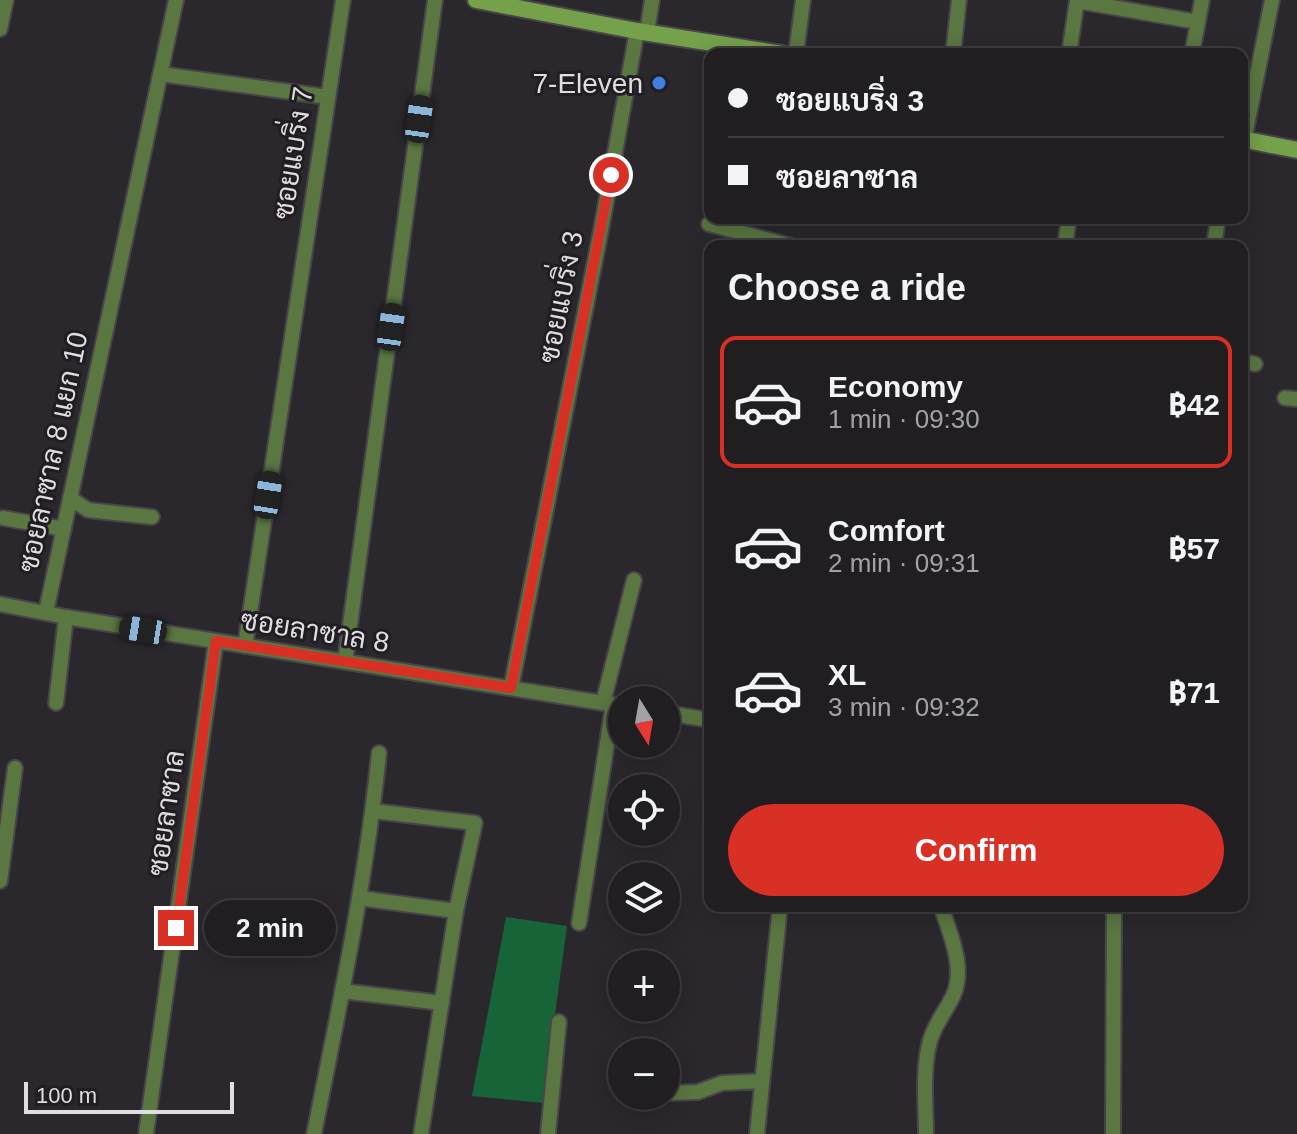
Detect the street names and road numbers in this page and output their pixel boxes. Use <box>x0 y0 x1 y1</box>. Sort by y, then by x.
street label: ซอยแบริ่ง 7 <box>260 83 319 221</box>
street label: ซอยแบริ่ง 3 <box>525 227 589 366</box>
street label: ซอยลาซาล 8 แยก 10 <box>12 329 94 575</box>
street label: ซอยลาซาล 8 <box>239 604 391 658</box>
street label: ซอยลาซาล <box>142 748 190 878</box>

